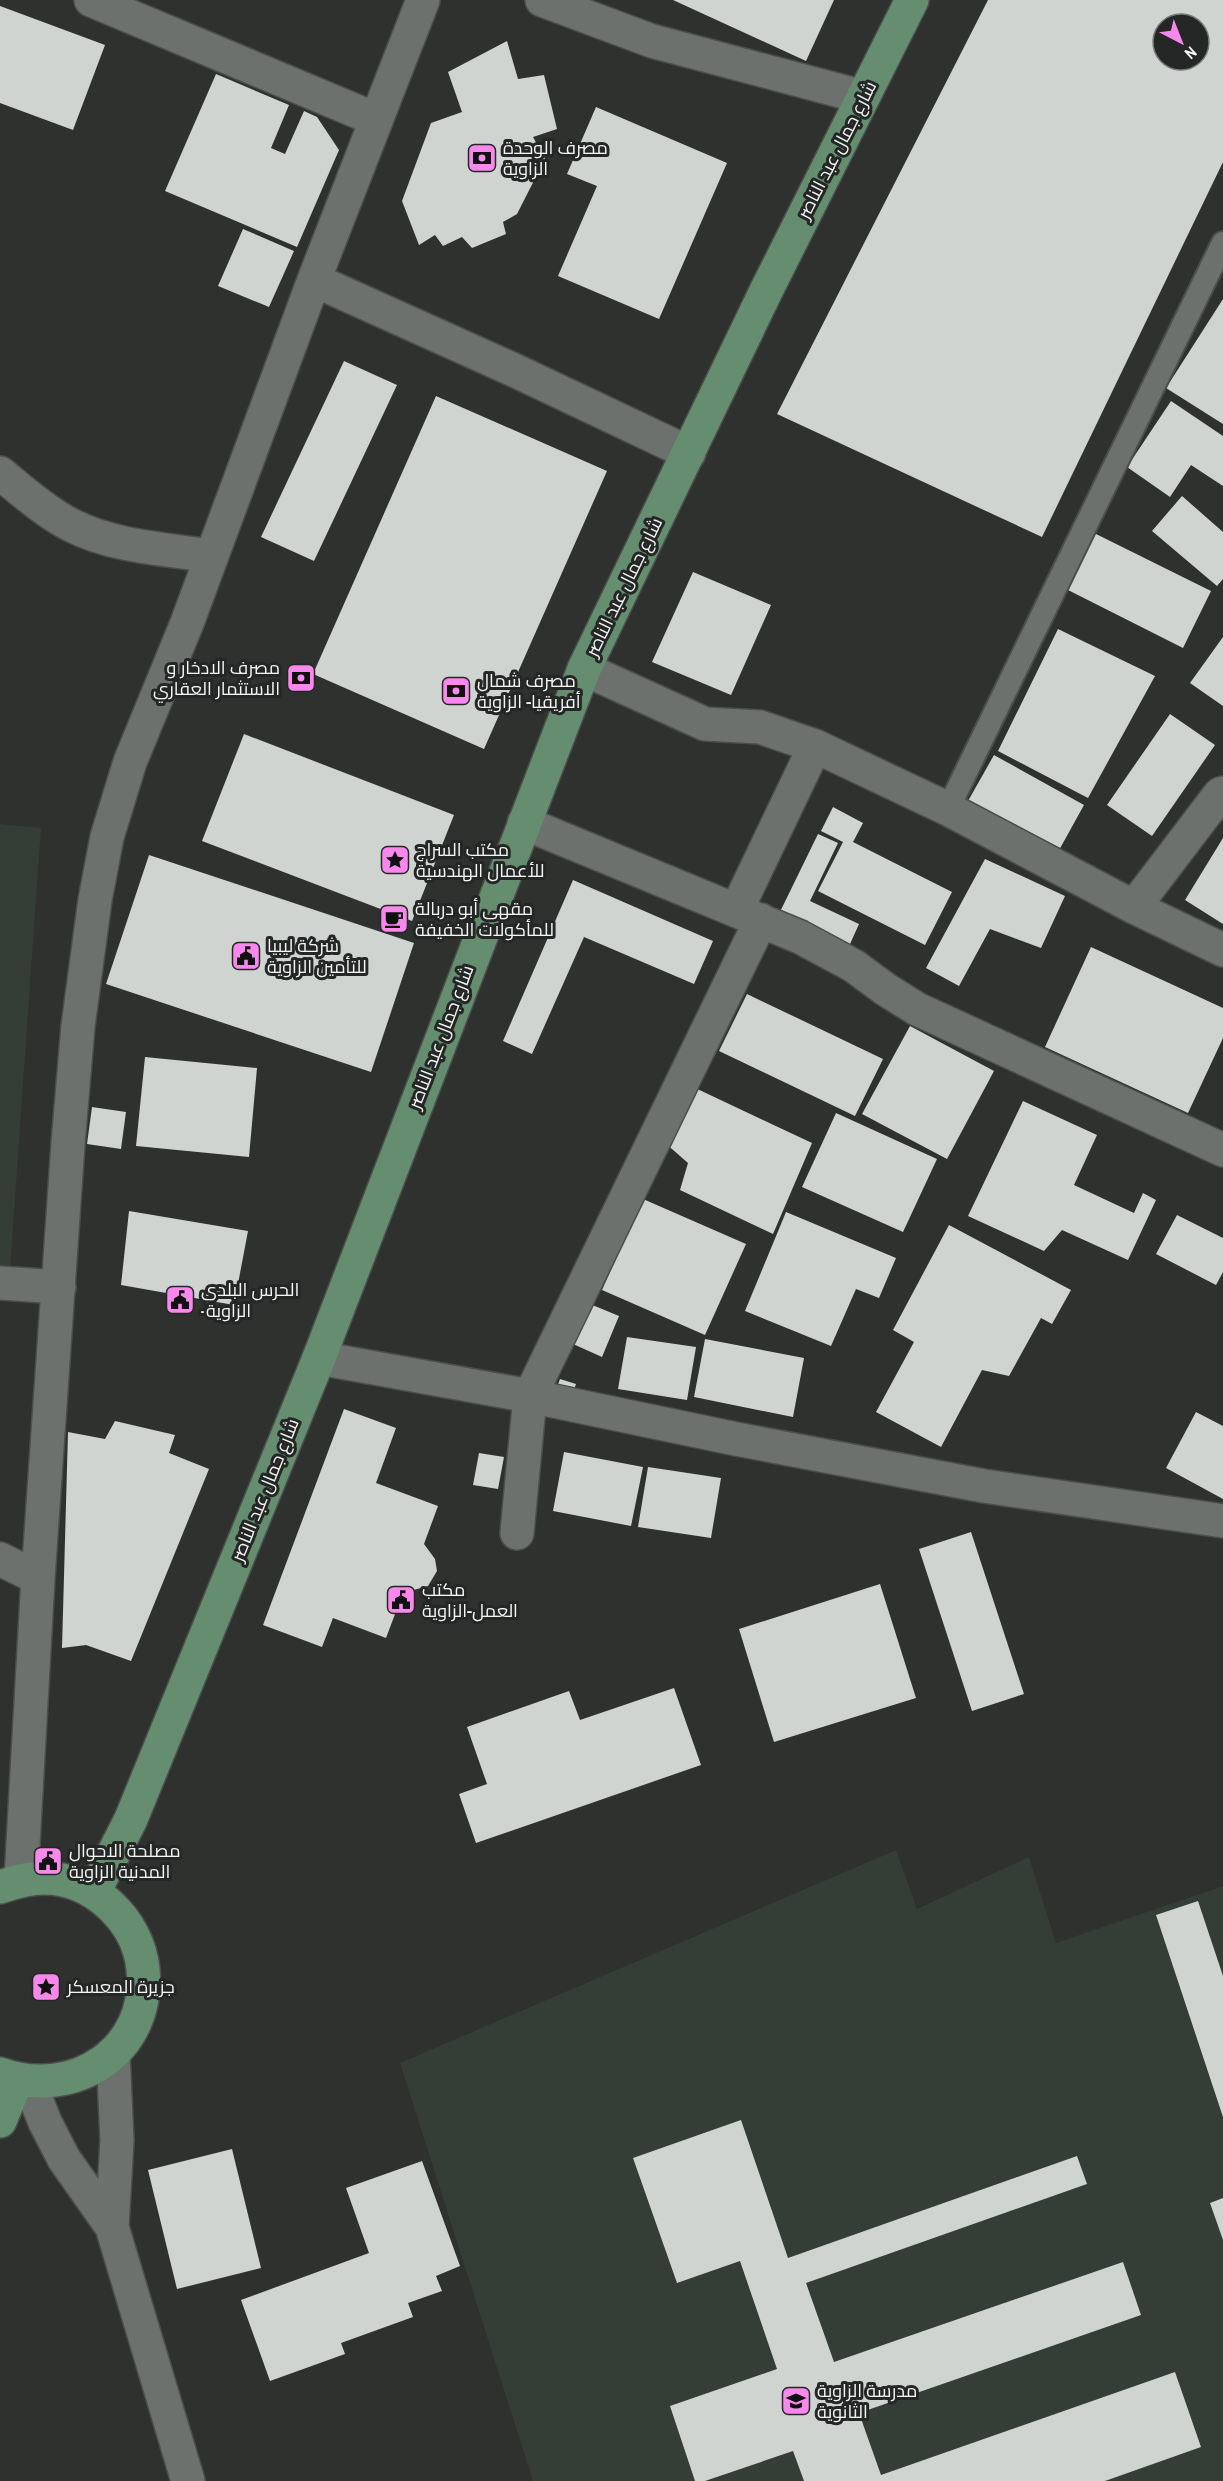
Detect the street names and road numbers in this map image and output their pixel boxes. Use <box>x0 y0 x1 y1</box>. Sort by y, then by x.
street label: شارع جمال عبد الناصر <box>790 76 882 224</box>
street label: شارع جمال عبد الناصر <box>579 513 668 662</box>
street label: شارع جمال عبد الناصر <box>401 961 479 1113</box>
street label: شارع جمال عبد الناصر <box>224 1415 305 1566</box>

